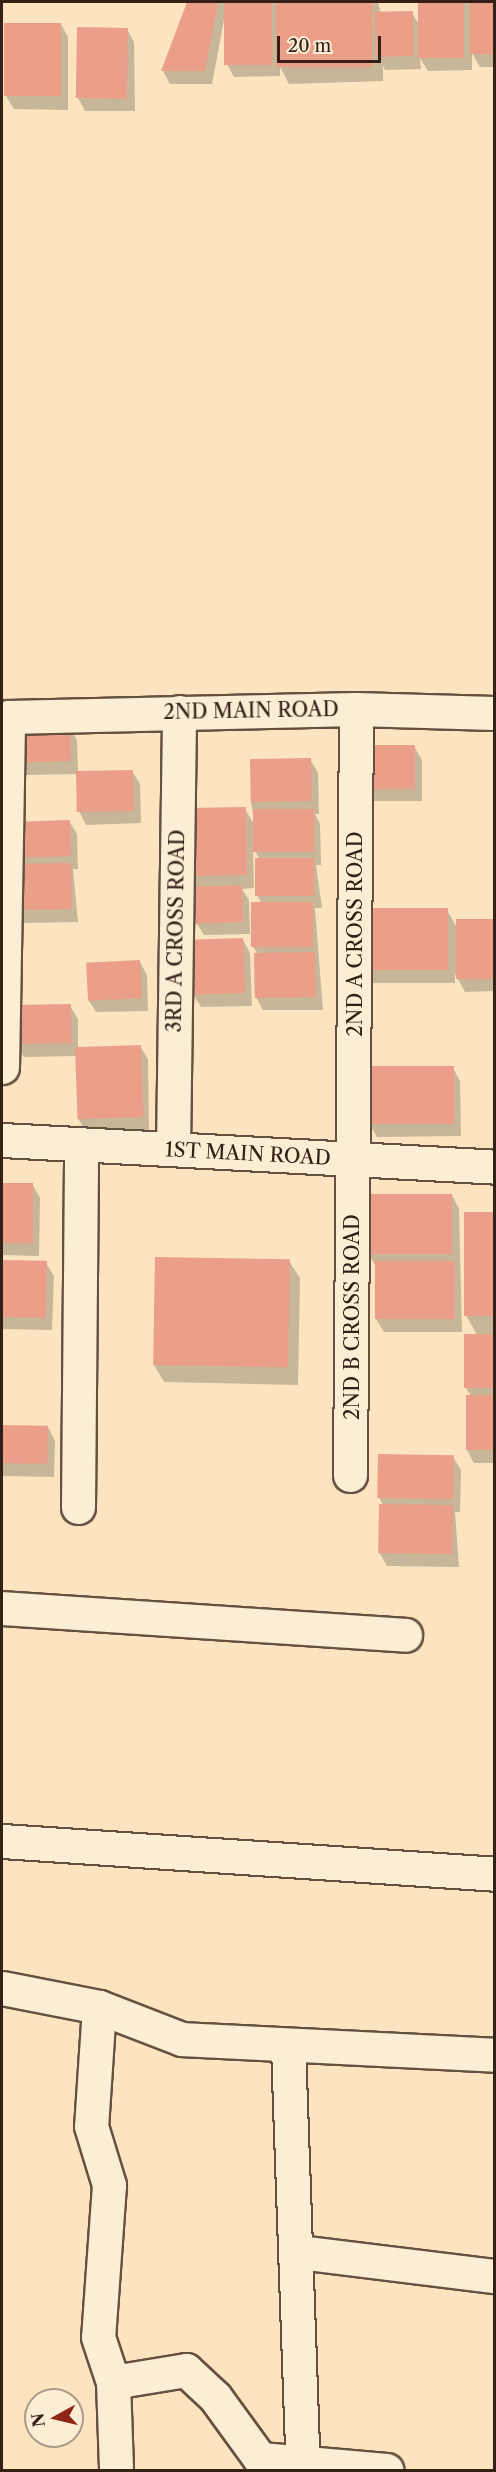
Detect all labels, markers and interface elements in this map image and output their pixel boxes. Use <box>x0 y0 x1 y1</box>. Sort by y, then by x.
scale bar <box>280 24 384 62</box>
text: 20 m <box>288 35 331 57</box>
street label: 2ND MAIN ROAD <box>163 697 339 725</box>
street label: 3RD A CROSS ROAD <box>162 829 190 1033</box>
street label: 2ND A CROSS ROAD <box>343 831 367 1037</box>
street label: 1ST MAIN ROAD <box>164 1138 332 1170</box>
street label: 2ND B CROSS ROAD <box>340 1214 364 1420</box>
north arrow <box>24 2388 84 2448</box>
text: N <box>27 2412 49 2429</box>

